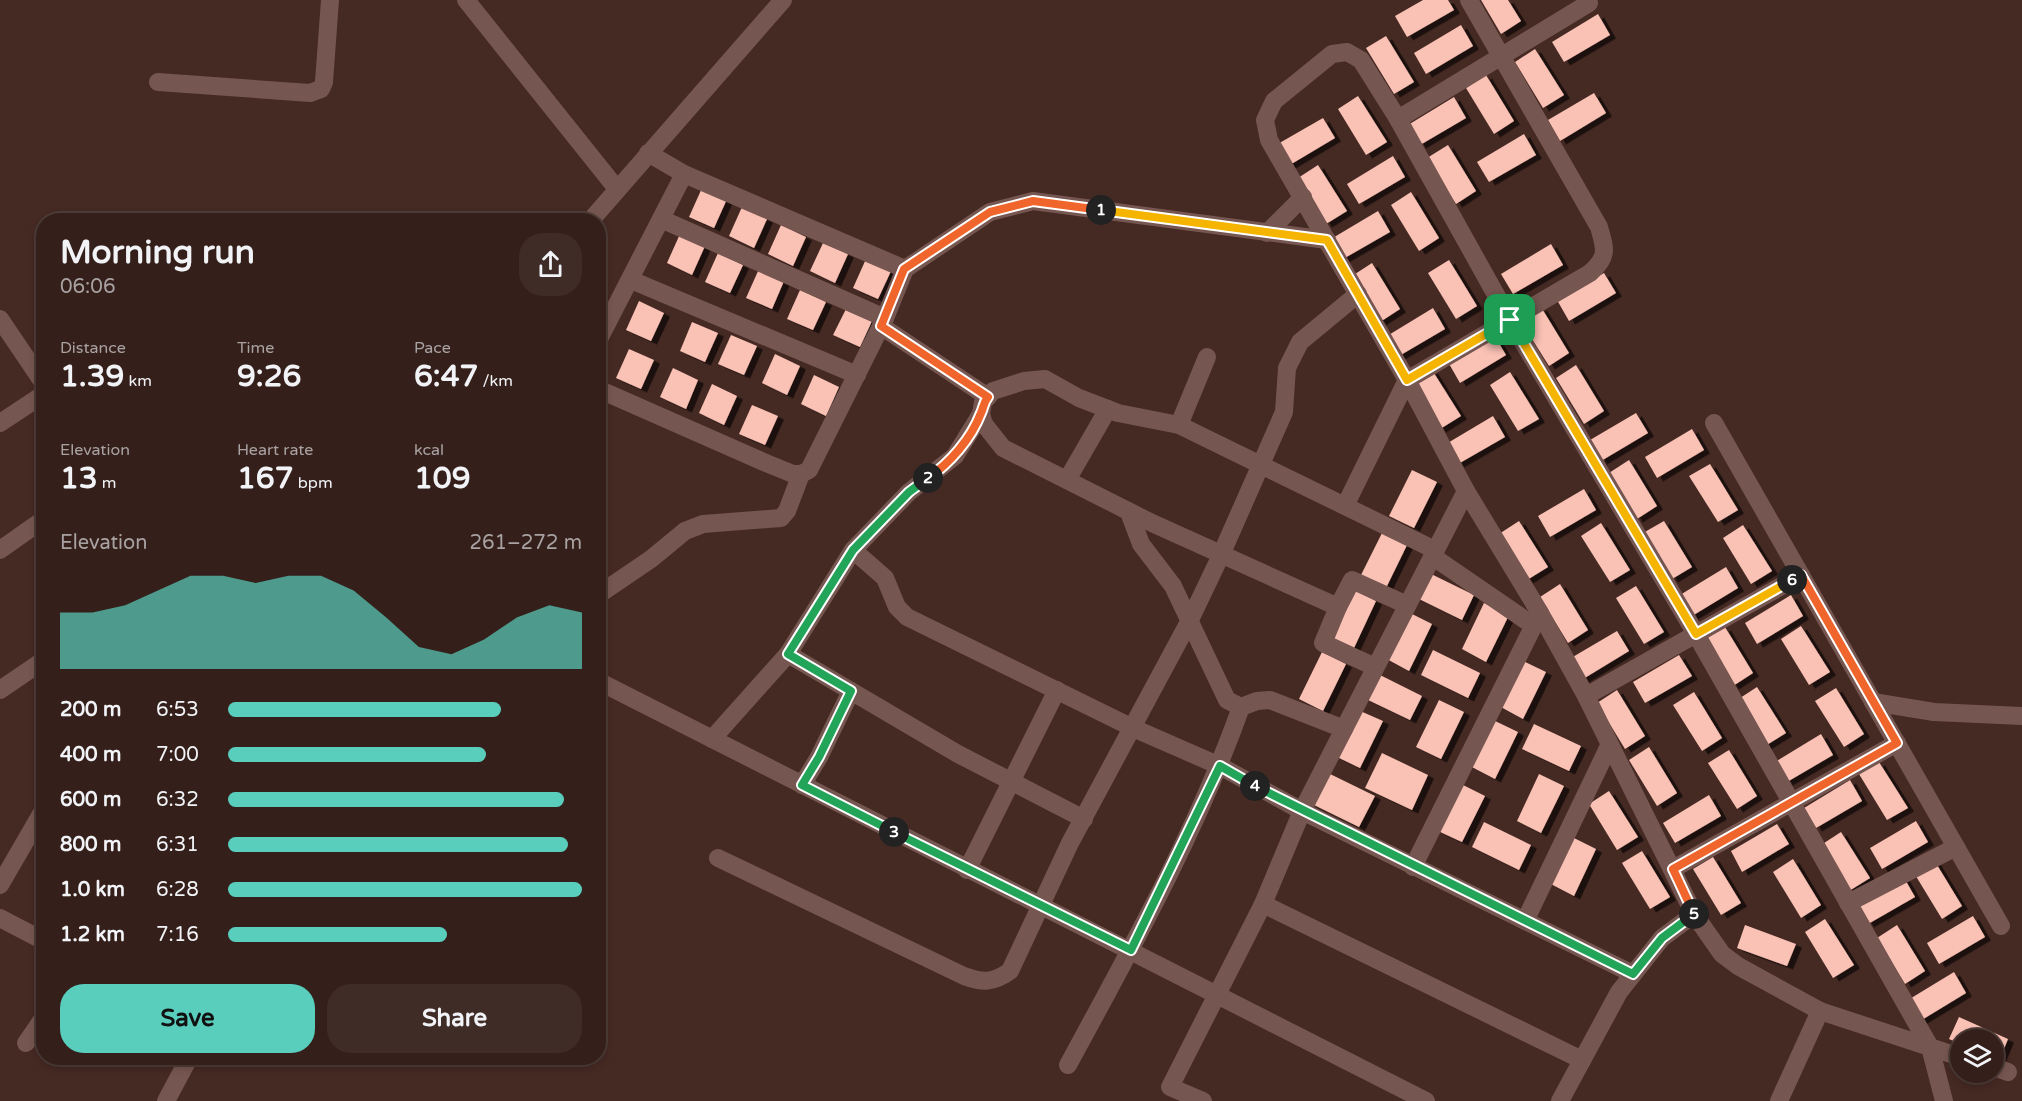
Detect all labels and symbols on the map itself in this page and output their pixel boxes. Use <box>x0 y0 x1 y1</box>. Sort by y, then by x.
pin: 1 <box>1086 195 1116 225</box>
pin <box>1484 294 1535 345</box>
pin: 2 <box>913 463 943 493</box>
pin: 6 <box>1777 565 1807 595</box>
pin: 4 <box>1240 771 1270 801</box>
pin: 3 <box>879 817 909 847</box>
pin: 5 <box>1679 899 1709 929</box>

